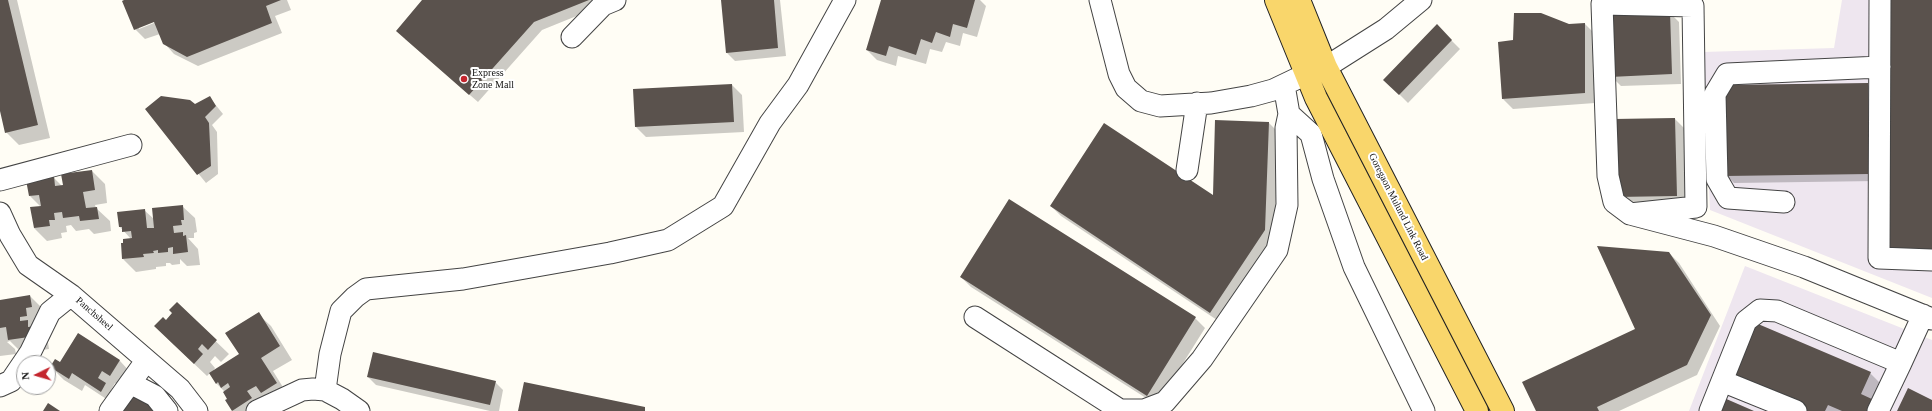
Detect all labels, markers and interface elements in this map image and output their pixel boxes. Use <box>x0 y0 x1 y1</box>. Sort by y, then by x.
place label: Express Zone Mall <box>472 67 514 90</box>
marker: Express Zone Mall <box>459 74 469 84</box>
street label: Goregaon Mulund Link Road <box>1366 151 1430 263</box>
street label: Panchsheel <box>73 295 115 333</box>
north arrow <box>16 355 56 395</box>
text: N <box>19 371 31 380</box>

